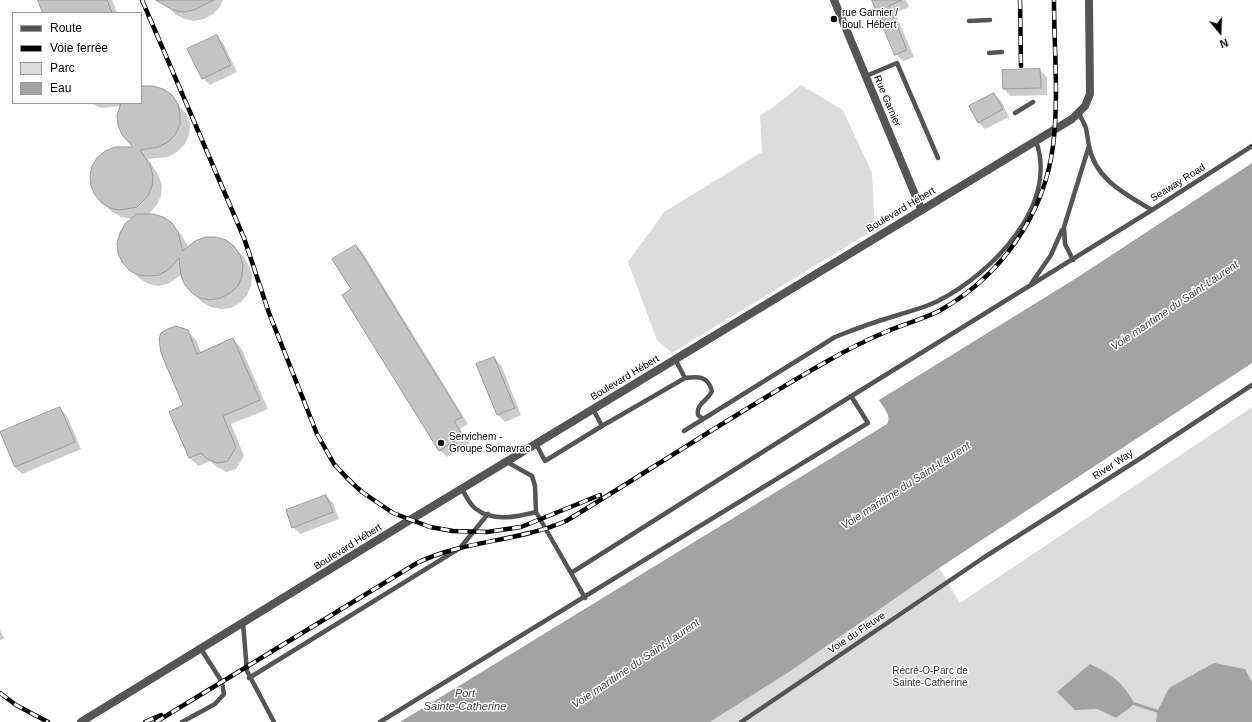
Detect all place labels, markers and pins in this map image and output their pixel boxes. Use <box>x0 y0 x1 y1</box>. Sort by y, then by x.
place label: rue Garnier / boul. Hébert <box>842 7 898 30</box>
marker: rue Garnier / boul. Hébert <box>829 14 839 24</box>
place label: Servichem - Groupe Somavrac <box>449 431 530 454</box>
marker: Servichem - Groupe Somavrac <box>436 438 446 448</box>

